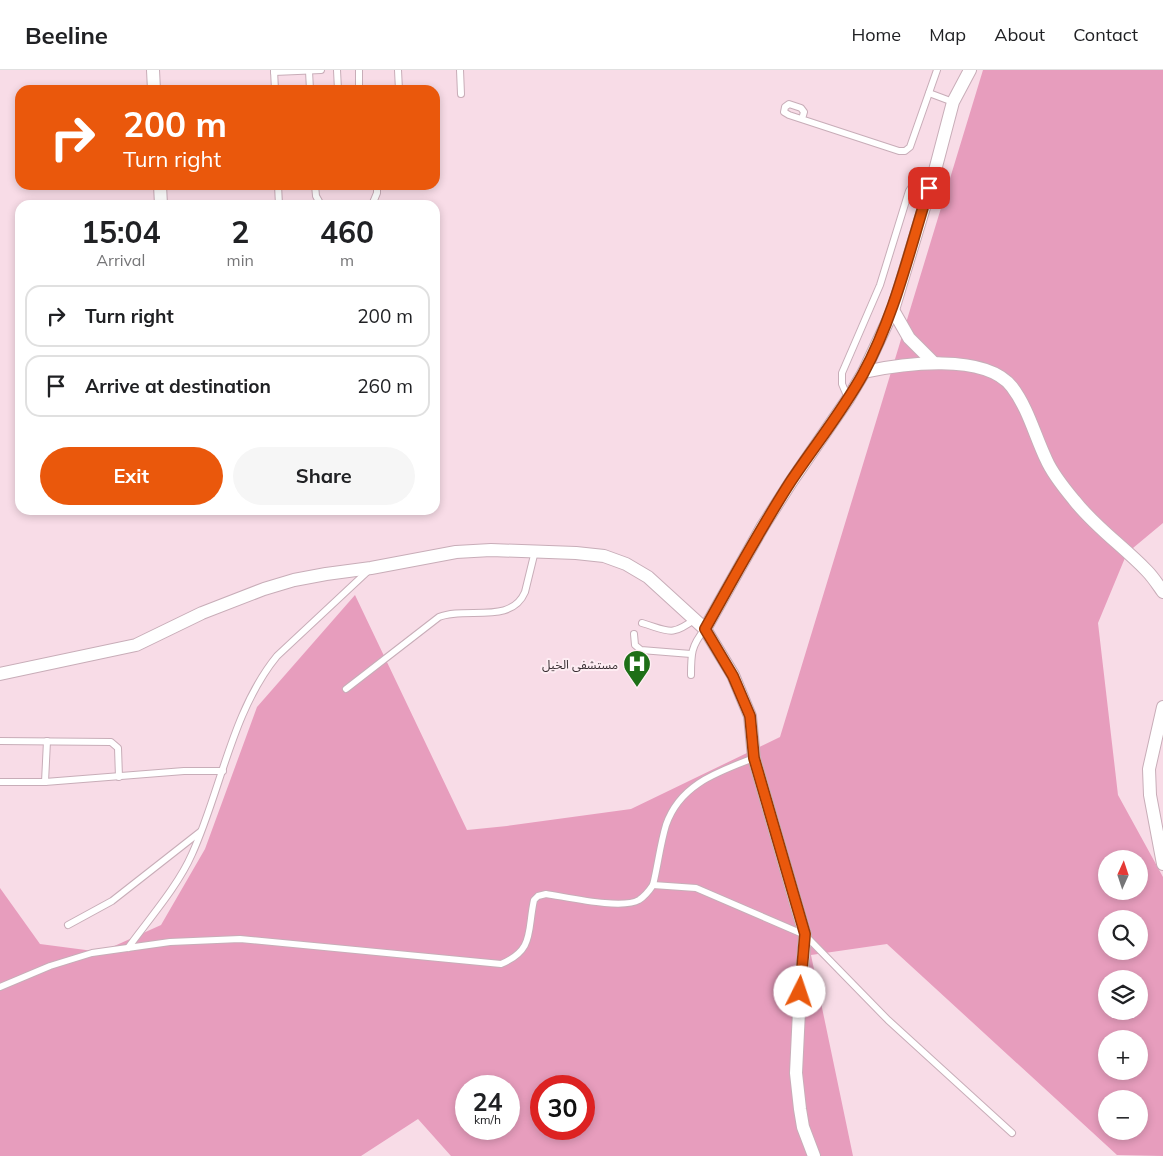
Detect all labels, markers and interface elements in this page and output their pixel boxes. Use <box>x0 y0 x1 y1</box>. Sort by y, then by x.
text: Beeline <box>25 20 108 50</box>
text: Home <box>851 23 901 46</box>
text: Map <box>929 23 966 46</box>
text: About <box>994 23 1045 46</box>
text: Contact <box>1073 23 1138 46</box>
text: 200 m <box>123 102 227 146</box>
icon: right <box>40 105 105 170</box>
text: Turn right <box>123 145 221 173</box>
pin <box>908 167 950 209</box>
icon: arrive <box>915 174 943 202</box>
text: 15:04 <box>81 213 161 251</box>
text: 2 <box>231 213 249 251</box>
text: 460 <box>320 213 374 251</box>
text: Arrival <box>96 250 145 270</box>
text: min <box>227 250 254 270</box>
text: m <box>340 250 354 270</box>
icon: right <box>42 302 70 330</box>
text: Turn right <box>85 304 174 328</box>
text: 200 m <box>357 304 413 328</box>
icon: arrive <box>42 372 70 400</box>
text: Arrive at destination <box>85 374 271 398</box>
text: 260 m <box>357 374 413 398</box>
button: Exit <box>40 447 223 505</box>
button: Share <box>233 447 415 505</box>
hospital icon: مستشفى الخيل <box>622 649 652 688</box>
place label: مستشفى الخيل <box>542 657 618 672</box>
north arrow <box>1098 850 1148 900</box>
map controls <box>1098 850 1148 1140</box>
button: search <box>1098 910 1148 960</box>
position arrow <box>773 965 825 1017</box>
button: layers <box>1098 970 1148 1020</box>
button: + <box>1098 1030 1148 1080</box>
speed limit sign: 30 <box>530 1075 595 1140</box>
text: 24 <box>472 1086 503 1117</box>
button: − <box>1098 1090 1148 1140</box>
text: km/h <box>474 1112 501 1127</box>

